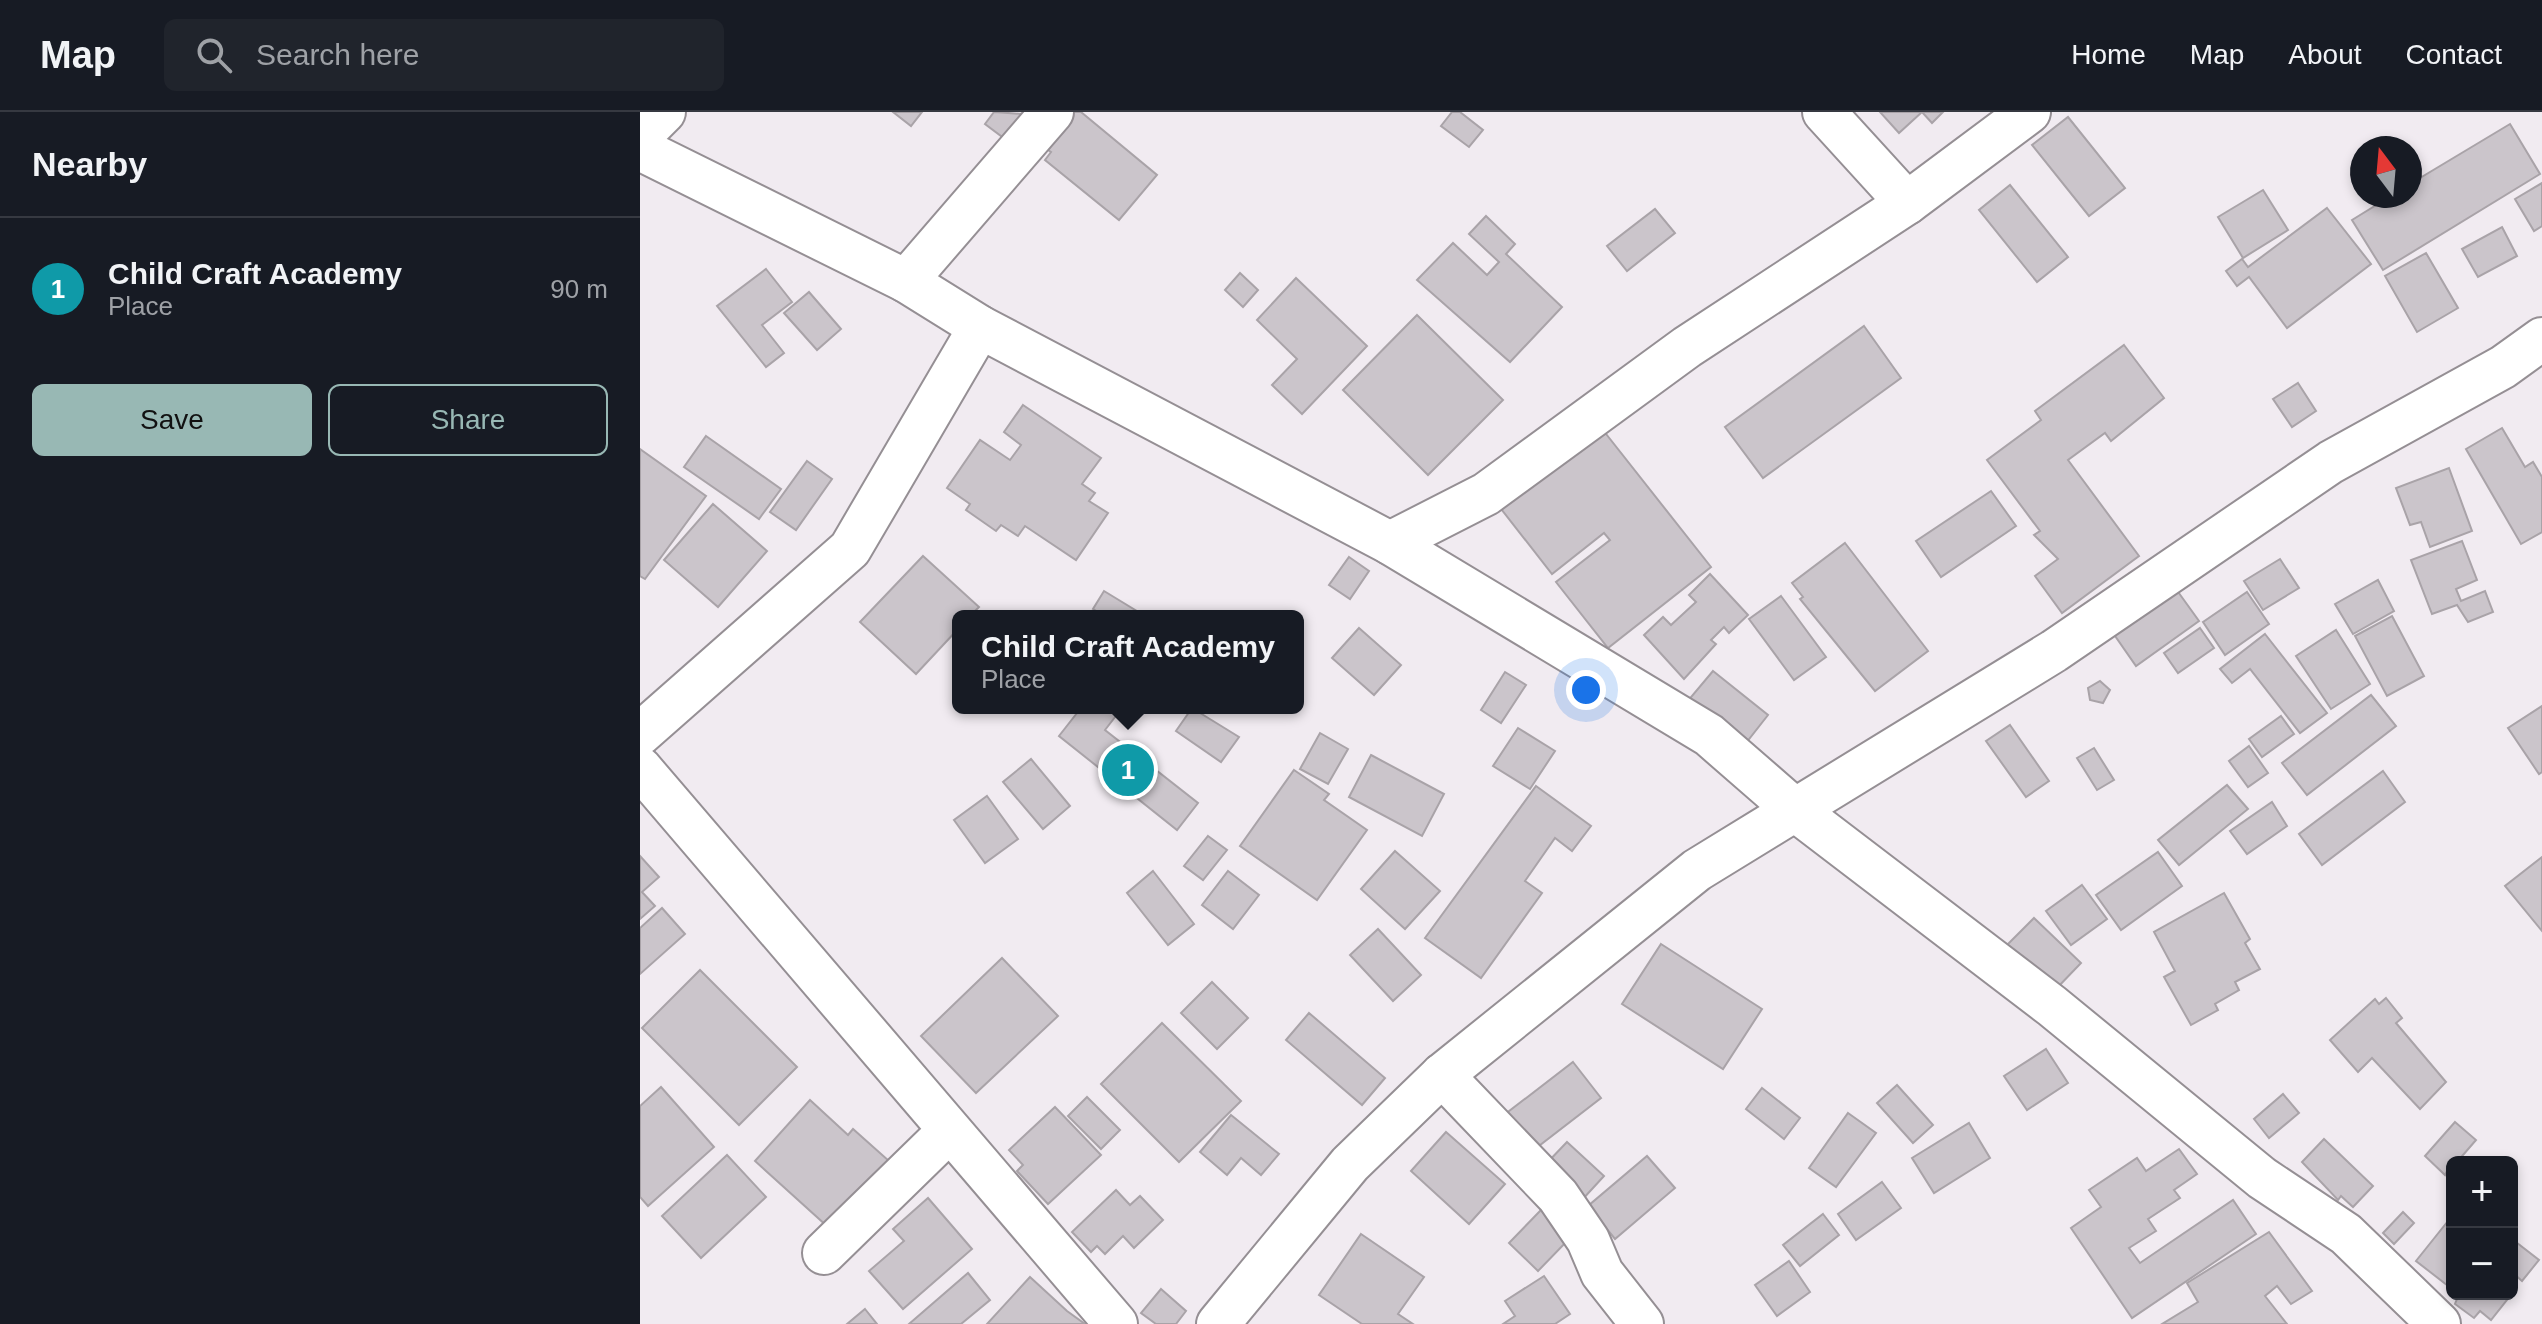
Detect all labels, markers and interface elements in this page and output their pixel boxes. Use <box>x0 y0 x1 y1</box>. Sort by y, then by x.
search box <box>164 19 724 91</box>
icon: search <box>192 33 236 77</box>
text: Map <box>40 34 116 76</box>
text: Search here <box>256 38 419 71</box>
text: Home <box>2071 39 2146 70</box>
text: Map <box>2190 39 2244 70</box>
text: About <box>2288 39 2362 70</box>
text: Contact <box>2406 39 2502 70</box>
north arrow <box>2350 136 2422 208</box>
text: Nearby <box>32 145 147 183</box>
text: Child Craft Academy <box>108 257 402 290</box>
text: 1 <box>51 274 65 304</box>
text: 90 m <box>550 274 608 304</box>
text: Place <box>108 291 173 321</box>
button: Save <box>32 384 312 456</box>
button: Share <box>328 384 608 456</box>
popup <box>952 610 1304 714</box>
text: Child Craft Academy <box>981 630 1275 663</box>
text: Place <box>981 664 1046 694</box>
your location <box>1566 670 1606 710</box>
pin: 1 <box>1102 740 1154 800</box>
map controls <box>2446 1156 2518 1300</box>
button: + <box>2446 1156 2518 1228</box>
button: − <box>2446 1228 2518 1300</box>

